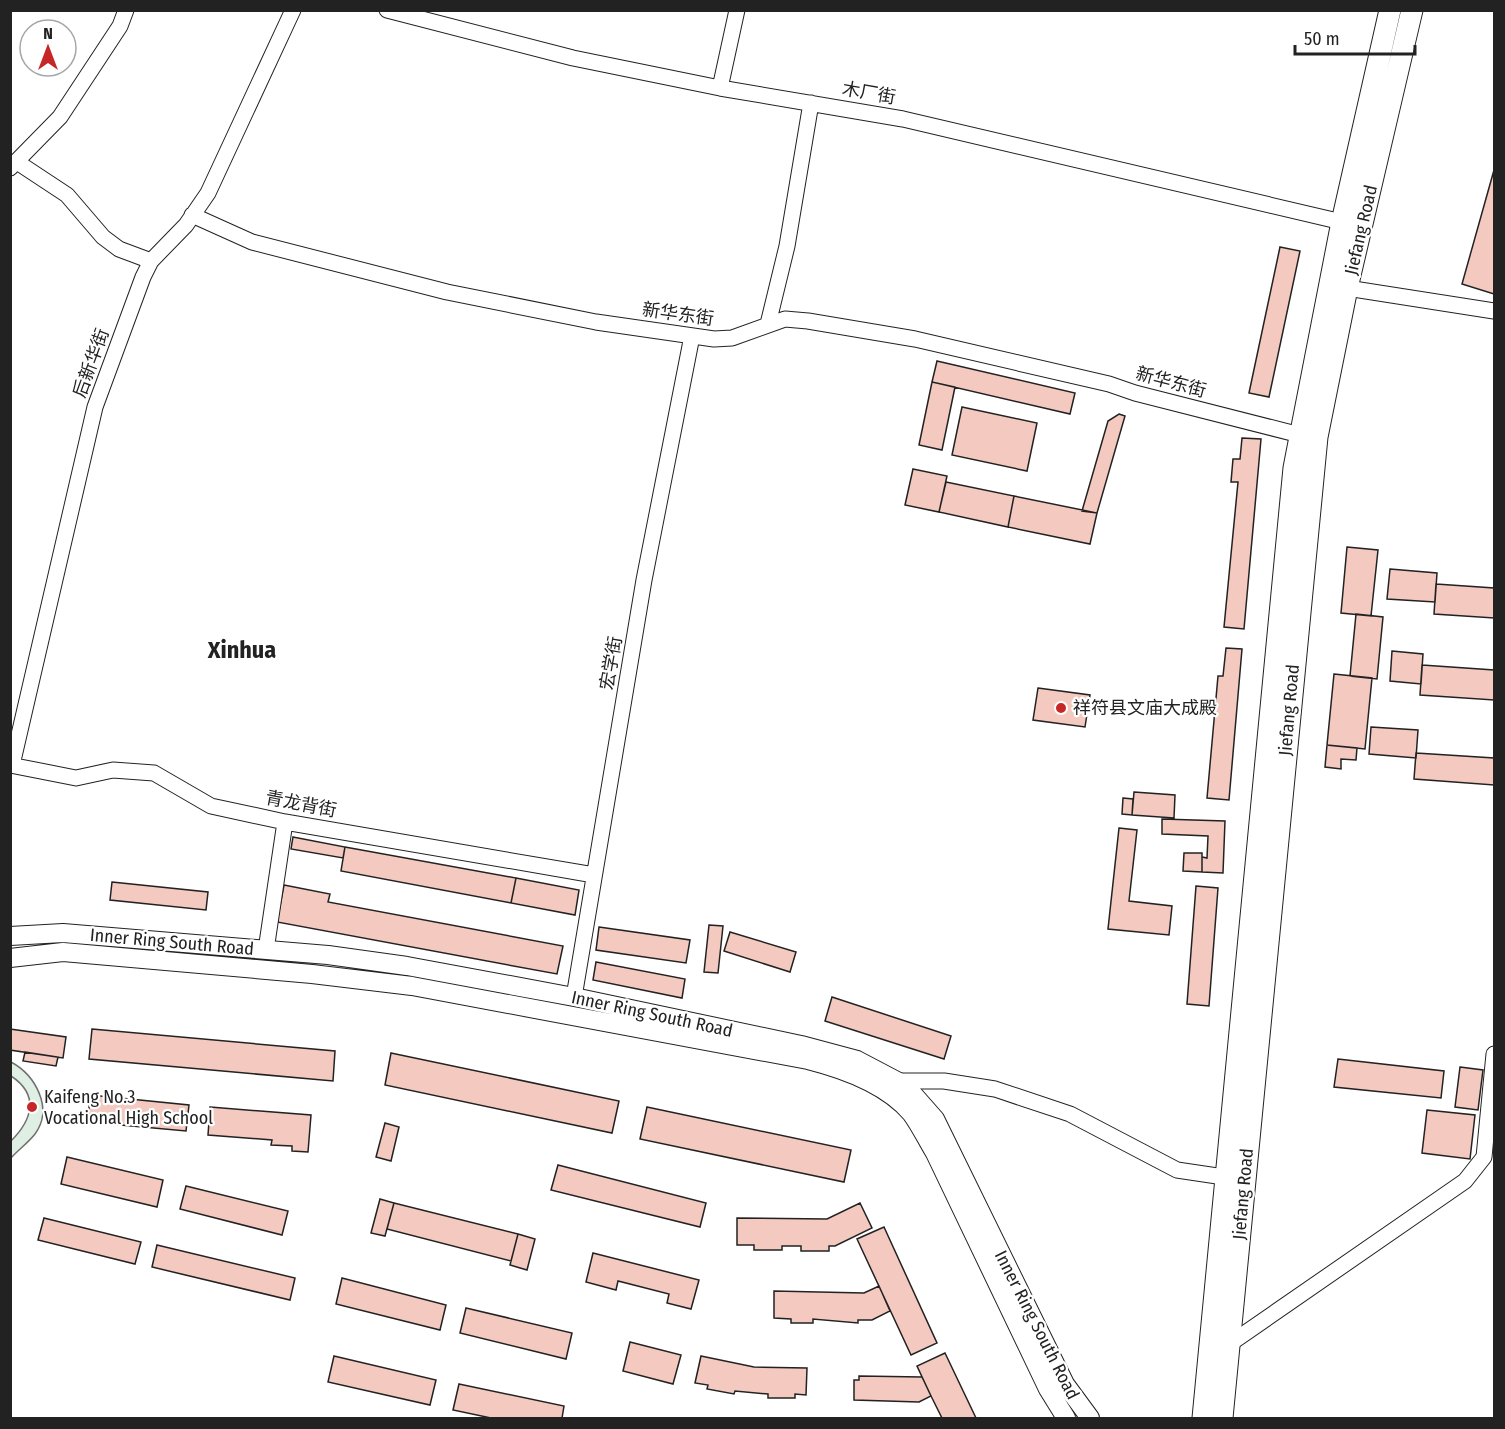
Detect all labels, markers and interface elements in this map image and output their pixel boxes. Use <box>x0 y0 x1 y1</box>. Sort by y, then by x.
north arrow <box>18 18 78 78</box>
scale bar <box>1295 18 1415 56</box>
text: N <box>43 24 53 43</box>
text: 50 m <box>1304 28 1340 50</box>
street label: 木厂街 <box>841 77 897 109</box>
street label: Jiefang Road <box>1340 183 1382 277</box>
street label: 新华东街 <box>641 298 715 330</box>
street label: 后新华街 <box>68 325 114 401</box>
street label: 新华东街 <box>1133 362 1209 402</box>
street label: 宏学街 <box>595 635 627 691</box>
district label: Xinhua <box>207 636 276 664</box>
street label: Jiefang Road <box>1274 663 1304 757</box>
place label: 祥符县文庙大成殿 <box>1073 697 1217 719</box>
marker: 祥符县文庙大成殿 <box>1054 701 1068 715</box>
street label: 青龙背街 <box>264 786 338 822</box>
street label: Inner Ring South Road <box>89 924 255 960</box>
street label: Inner Ring South Road <box>569 986 735 1042</box>
place label: Kaifeng No.3 Vocational High School <box>44 1086 213 1129</box>
marker: Kaifeng No.3 Vocational High School <box>25 1100 39 1114</box>
street label: Jiefang Road <box>1228 1147 1258 1241</box>
street label: Inner Ring South Road <box>990 1247 1084 1403</box>

